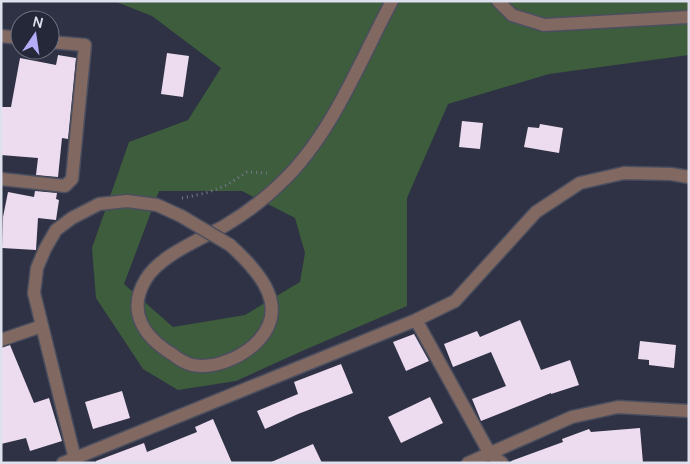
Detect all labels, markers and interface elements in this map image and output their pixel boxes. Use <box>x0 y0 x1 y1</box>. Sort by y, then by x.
north arrow <box>10 10 60 60</box>
text: N <box>31 11 45 32</box>

